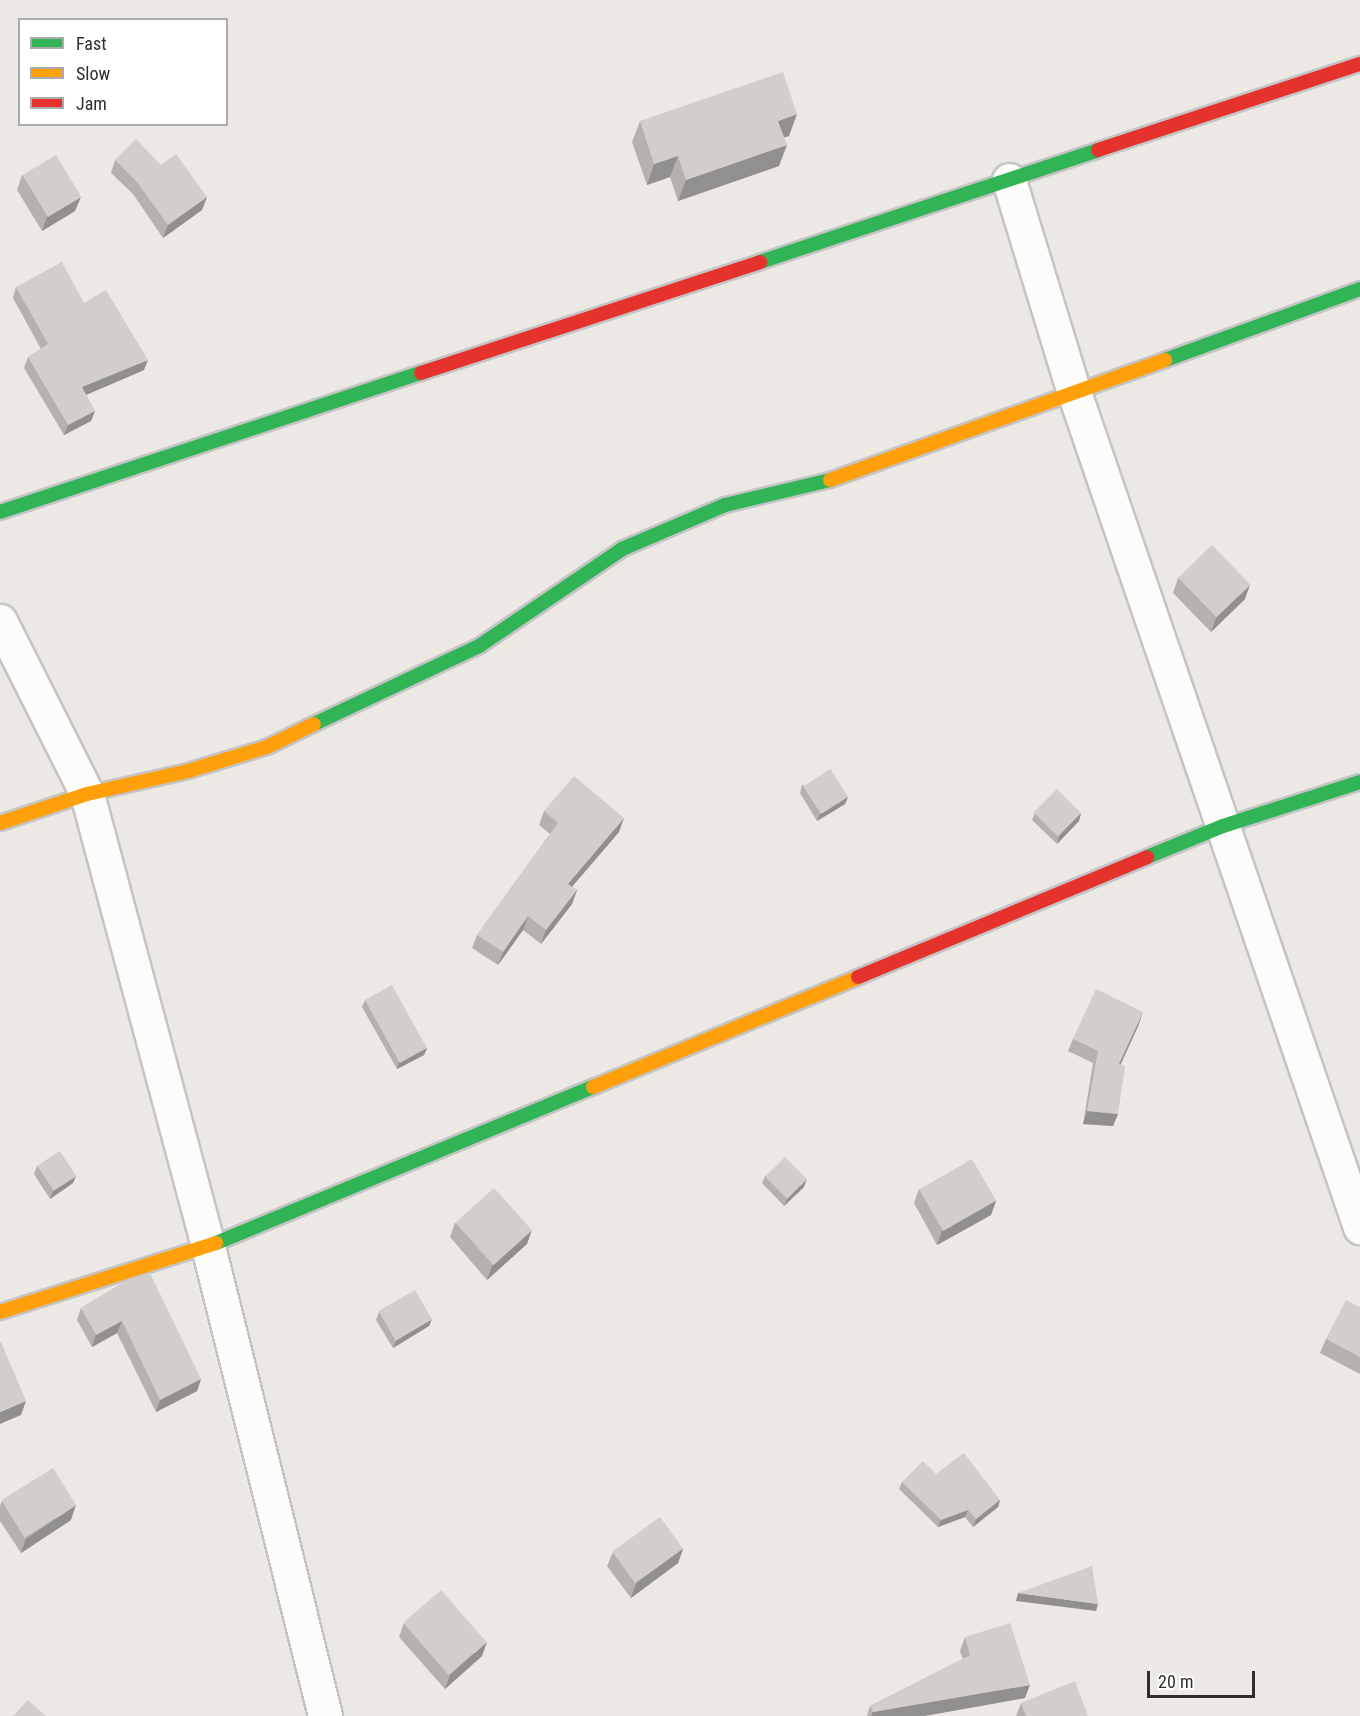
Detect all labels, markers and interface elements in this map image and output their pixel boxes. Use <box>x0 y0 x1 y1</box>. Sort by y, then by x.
legend <box>18 18 228 126</box>
text: Fast <box>76 33 107 54</box>
text: Slow <box>76 63 110 84</box>
text: Jam <box>76 93 107 114</box>
scale bar <box>1150 1659 1258 1697</box>
text: 20 m <box>1158 1671 1193 1692</box>

